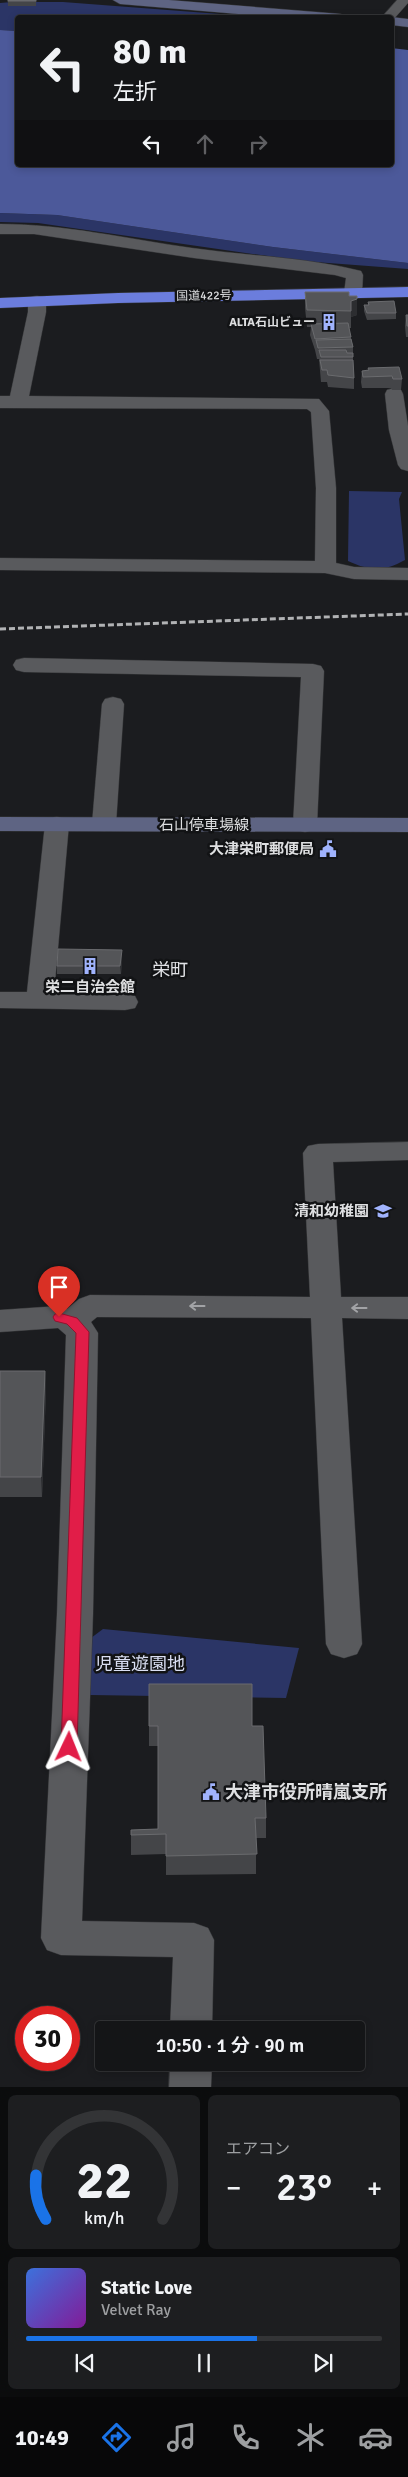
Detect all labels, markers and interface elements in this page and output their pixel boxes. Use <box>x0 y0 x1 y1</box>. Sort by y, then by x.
text: 80 m <box>113 30 187 73</box>
icon: left <box>30 35 95 100</box>
text: 左折 <box>113 78 157 105</box>
icon: left <box>138 130 166 158</box>
icon: ahead <box>191 130 219 158</box>
icon: right <box>244 130 272 158</box>
street label: 国道422号 <box>176 288 232 304</box>
building icon: ALTA石山ビュー <box>319 312 339 332</box>
place label: ALTA石山ビュー <box>229 315 315 330</box>
street label: 石山停車場線 <box>159 816 249 834</box>
public building icon: 大津栄町郵便局 <box>318 839 338 859</box>
place label: 大津栄町郵便局 <box>209 840 314 858</box>
building icon: 栄二自治会館 <box>80 956 100 976</box>
district label: 栄町 <box>152 959 188 981</box>
place label: 栄二自治会館 <box>45 978 135 996</box>
school or university icon: 清和幼稚園 <box>373 1201 393 1221</box>
place label: 清和幼稚園 <box>294 1202 369 1220</box>
pin <box>38 1266 80 1317</box>
icon: arrive <box>45 1273 73 1301</box>
one-way arrow <box>189 1301 206 1311</box>
one-way arrow <box>352 1303 368 1313</box>
park label: 児童遊園地 <box>95 1653 185 1675</box>
position arrow <box>42 1720 94 1772</box>
place label: 大津市役所晴嵐支所 <box>225 1781 387 1803</box>
public building icon: 大津市役所晴嵐支所 <box>201 1782 221 1802</box>
speed limit sign: 30 <box>15 2006 80 2071</box>
text: 10:50 · 1 分 · 90 m <box>156 2034 304 2058</box>
text: エアコン <box>226 2139 290 2159</box>
text: 22 <box>76 2149 132 2213</box>
text: 23° <box>276 2164 332 2211</box>
text: − <box>226 2171 241 2205</box>
text: + <box>367 2171 382 2205</box>
text: km/h <box>84 2207 124 2229</box>
text: Static Love <box>101 2276 192 2300</box>
text: Velvet Ray <box>101 2300 171 2320</box>
icon: previous <box>71 2349 99 2377</box>
icon: pause <box>190 2349 218 2377</box>
icon: next <box>309 2349 337 2377</box>
icon: directions <box>99 2420 134 2455</box>
icon: music <box>164 2420 199 2455</box>
icon: phone <box>228 2420 263 2455</box>
icon: climate <box>293 2420 328 2455</box>
icon: car <box>358 2420 393 2455</box>
text: 10:49 <box>15 2424 69 2451</box>

